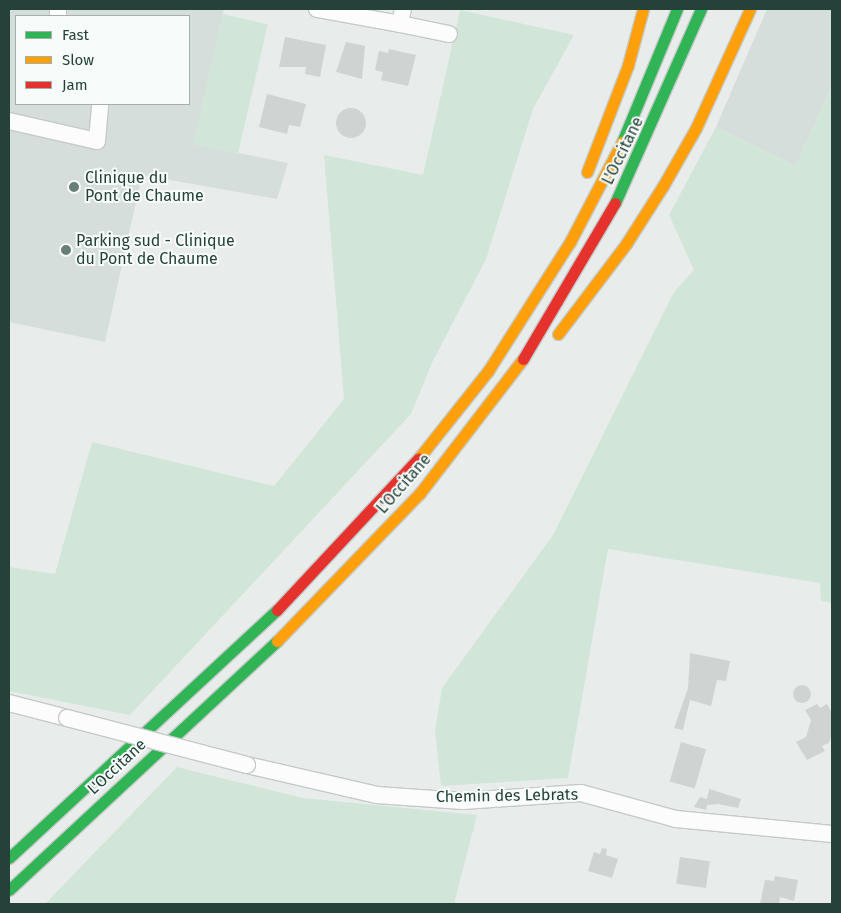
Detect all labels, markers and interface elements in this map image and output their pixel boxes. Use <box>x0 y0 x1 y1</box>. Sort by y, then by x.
legend <box>15 15 190 105</box>
text: Fast <box>62 26 89 44</box>
text: Slow <box>62 51 94 69</box>
text: Jam <box>62 76 88 94</box>
street label: L'Occitane <box>598 114 648 188</box>
place label: Clinique du Pont de Chaume <box>85 168 204 206</box>
marker: Clinique du Pont de Chaume <box>67 180 81 194</box>
place label: Parking sud - Clinique du Pont de Chaume <box>76 231 235 269</box>
marker: Parking sud - Clinique du Pont de Chaume <box>60 244 72 256</box>
street label: L'Occitane <box>373 450 435 518</box>
street label: L'Occitane <box>84 735 150 799</box>
street label: Chemin des Lebrats <box>436 785 578 807</box>

